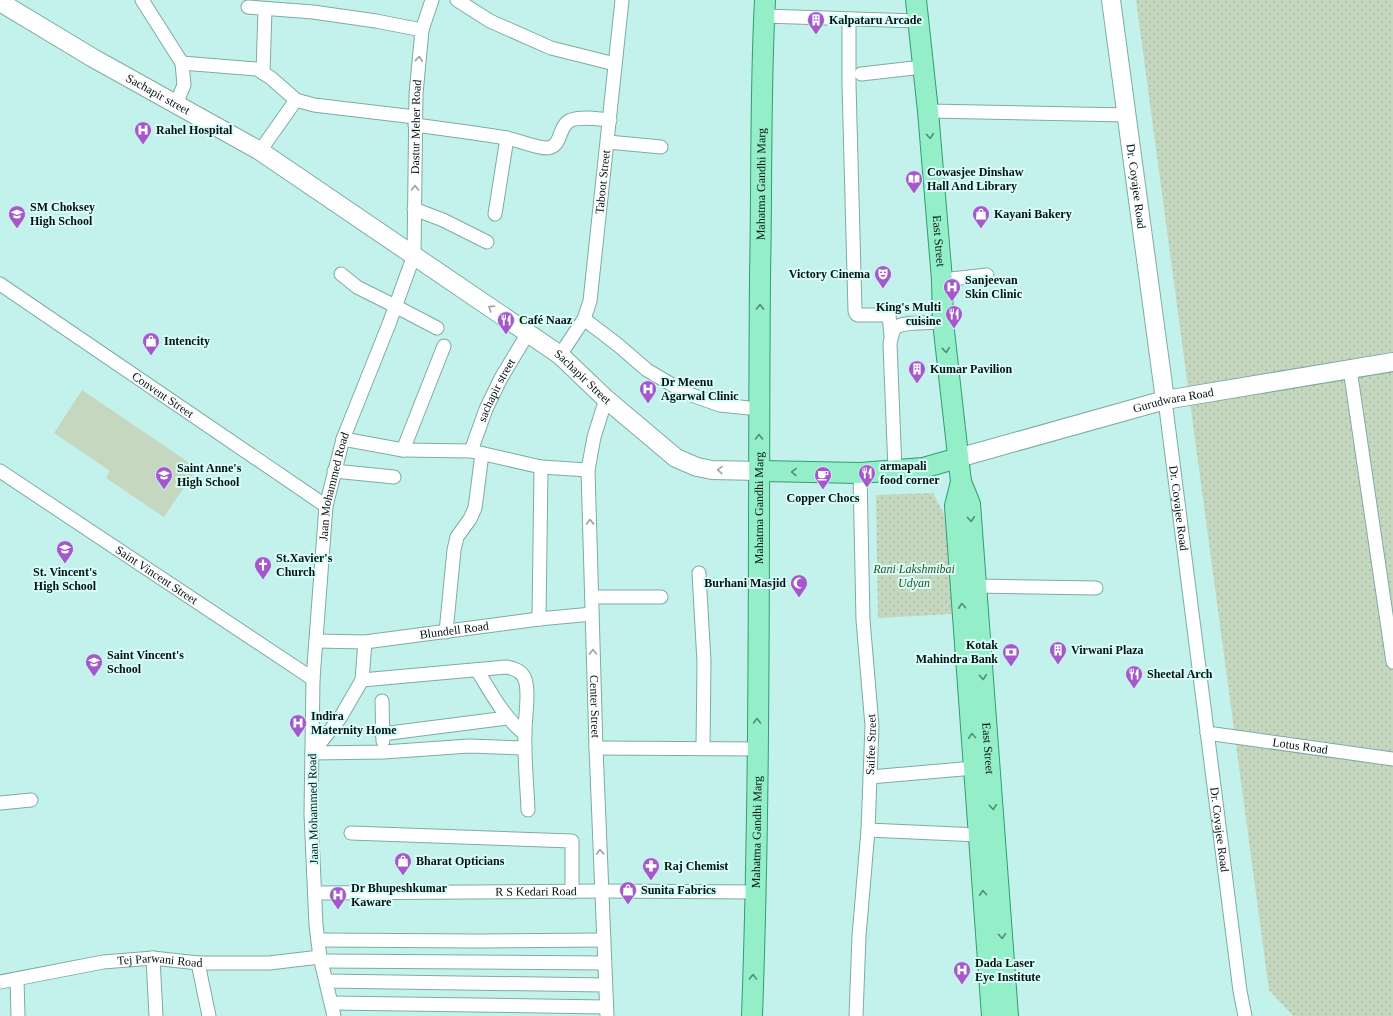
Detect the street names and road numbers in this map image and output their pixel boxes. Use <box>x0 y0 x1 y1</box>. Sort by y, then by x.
street label: Sachapir street <box>124 71 193 118</box>
street label: Dastur Meher Road <box>408 79 424 174</box>
street label: Mahatma Gandhi Marg <box>754 128 768 240</box>
street label: Dr. Coyajee Road <box>1123 143 1149 230</box>
street label: Taboot Street <box>592 149 613 215</box>
street label: East Street <box>930 215 948 268</box>
street label: Sachapir Street <box>552 346 614 408</box>
street label: sachapir street <box>475 355 518 424</box>
street label: Convent Street <box>129 369 197 421</box>
street label: Gurudwara Road <box>1131 385 1215 416</box>
street label: Jaan Mohammed Road <box>316 430 352 541</box>
street label: Mahatma Gandhi Marg <box>752 452 766 564</box>
street label: Dr. Coyajee Road <box>1166 465 1191 552</box>
street label: Saint Vincent Street <box>113 543 201 608</box>
street label: Blundell Road <box>419 619 490 642</box>
street label: Center Street <box>587 675 603 739</box>
street label: Saifee Street <box>863 713 879 775</box>
street label: East Street <box>979 722 997 775</box>
street label: Lotus Road <box>1272 735 1329 757</box>
street label: Jaan Mohammed Road <box>305 754 321 864</box>
street label: Mahatma Gandhi Marg <box>749 776 765 888</box>
street label: Dr. Coyajee Road <box>1207 786 1232 873</box>
street label: R S Kedari Road <box>495 884 577 899</box>
street label: Tej Parwani Road <box>117 951 203 970</box>

